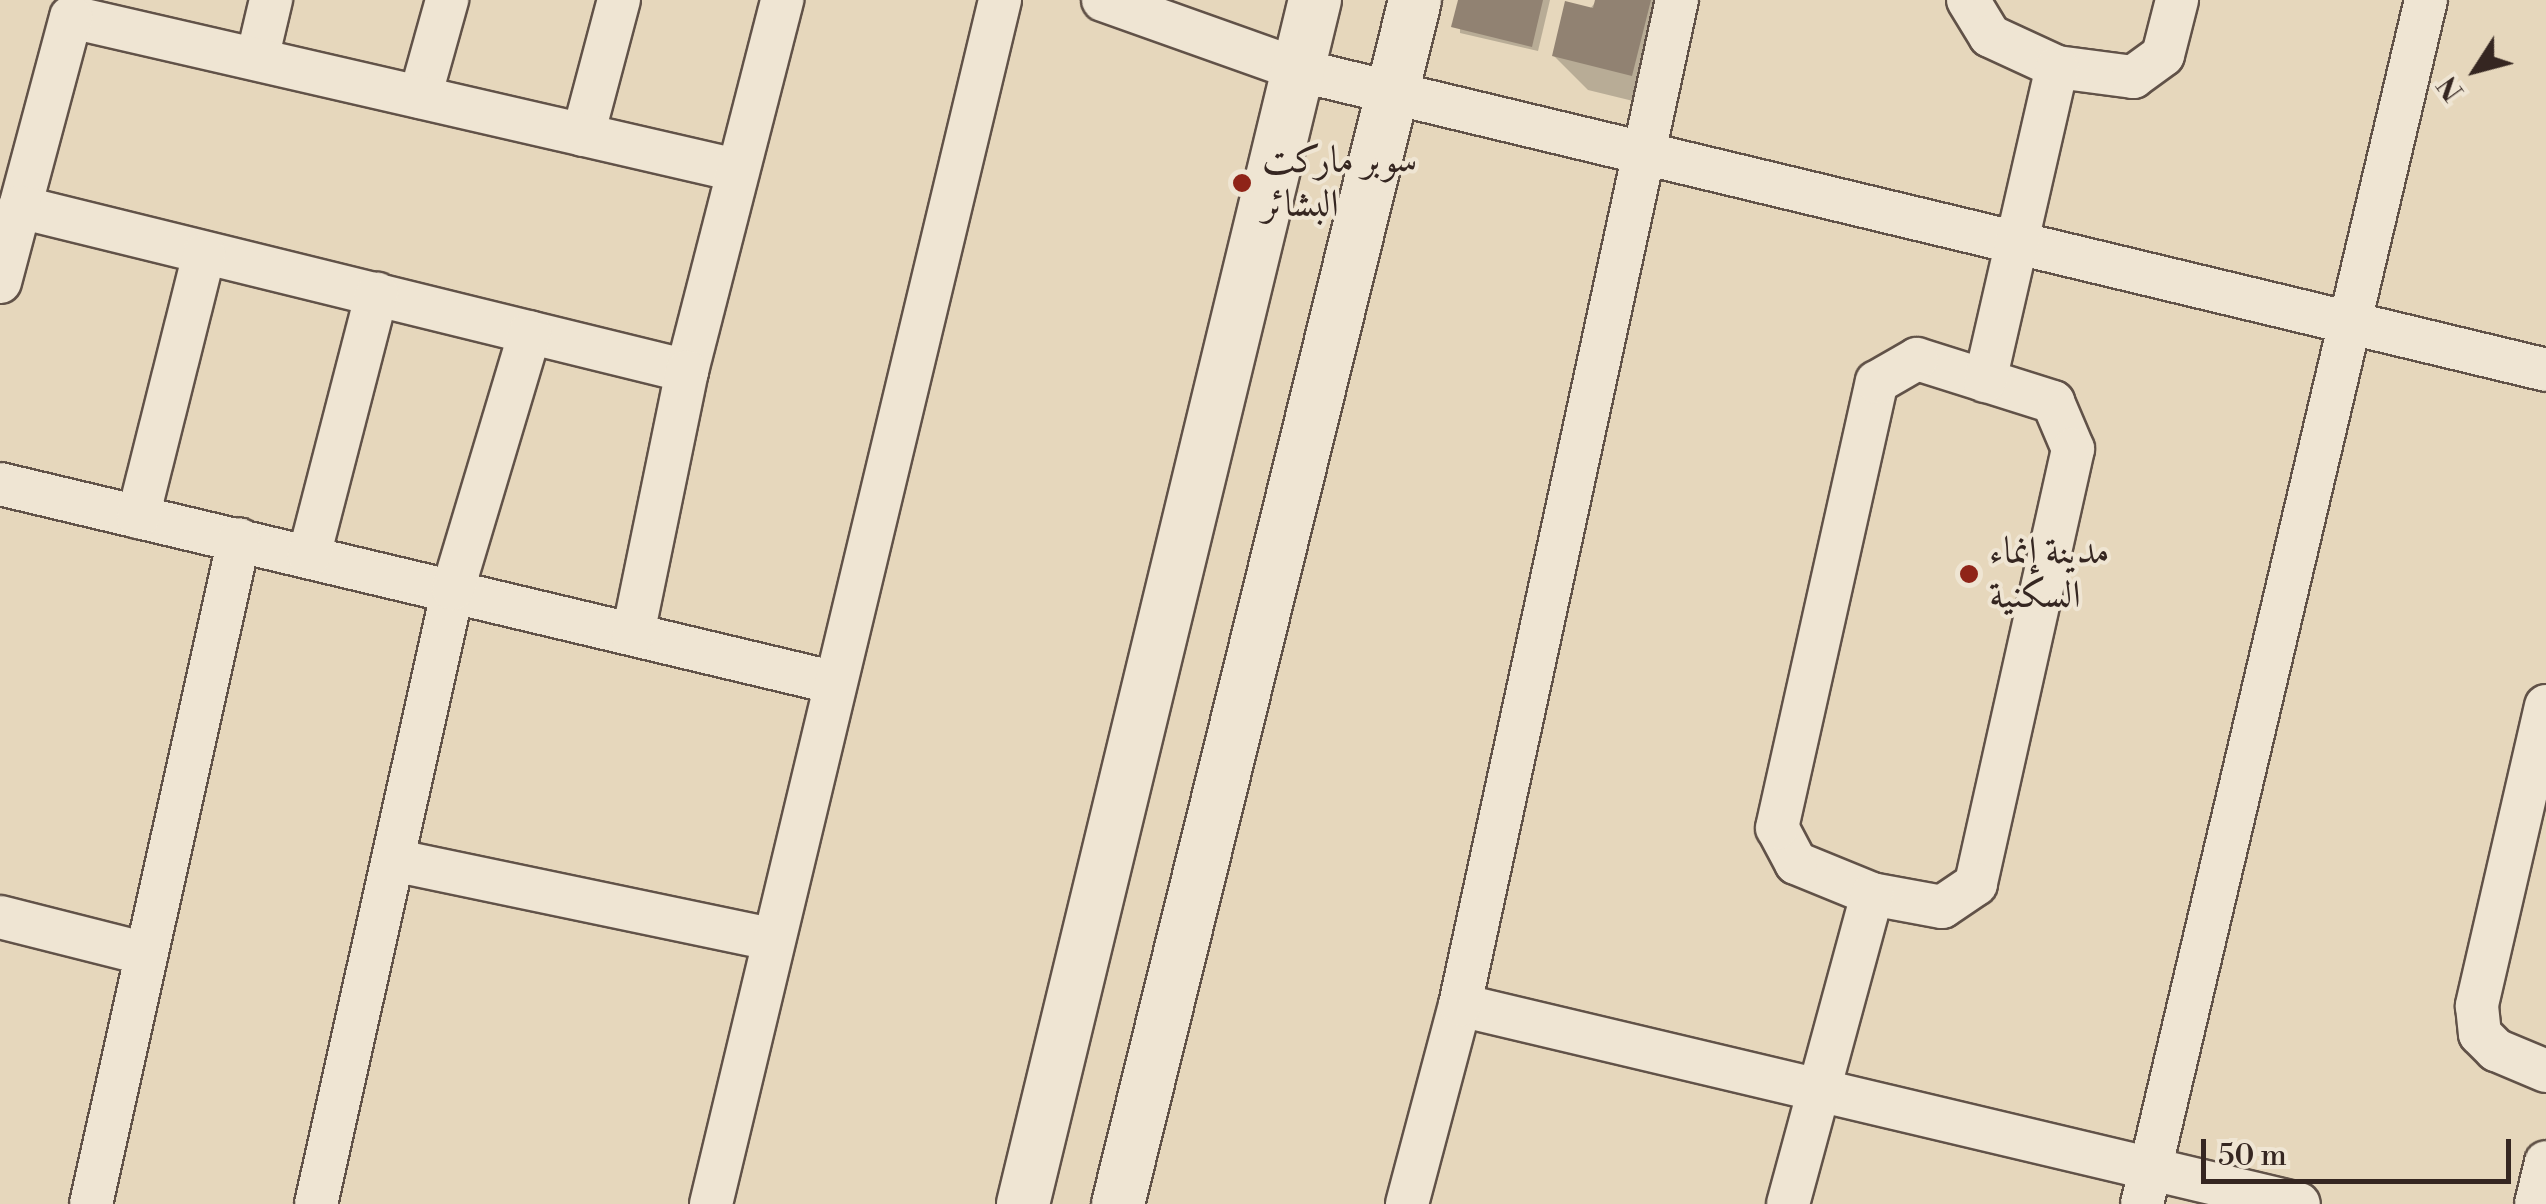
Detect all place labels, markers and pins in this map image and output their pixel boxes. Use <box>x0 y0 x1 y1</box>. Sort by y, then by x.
place label: سوبر ماركت البشائر <box>1262 138 1417 228</box>
marker: سوبر ماركت البشائر <box>1231 172 1253 194</box>
place label: مدينة إنماء السكنية <box>1989 529 2110 618</box>
marker: مدينة إنماء السكنية <box>1958 563 1980 585</box>

